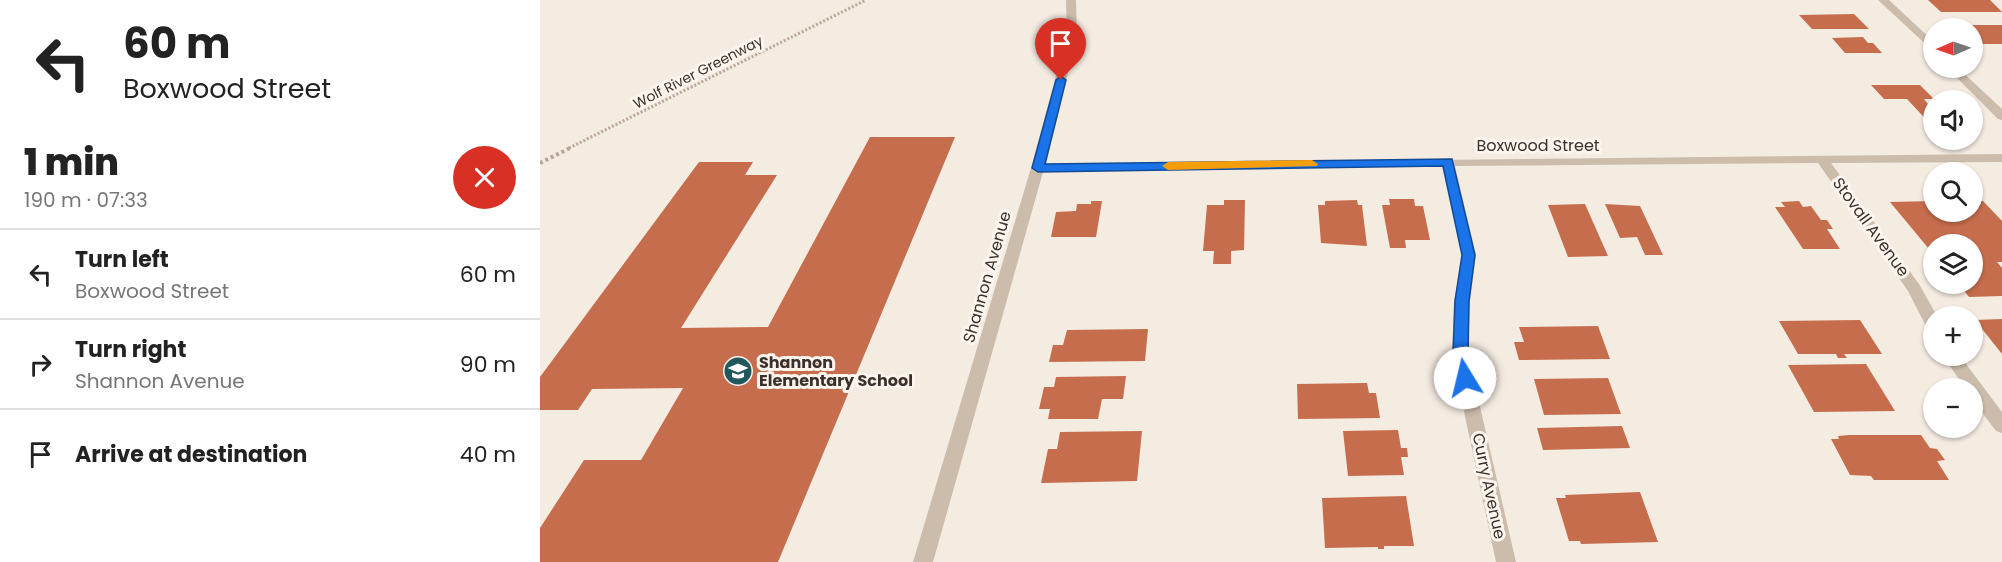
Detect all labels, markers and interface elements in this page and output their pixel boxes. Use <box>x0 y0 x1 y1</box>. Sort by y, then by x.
text: 60 m <box>123 14 231 73</box>
pin <box>1035 18 1086 80</box>
north arrow <box>1923 18 1983 78</box>
map controls <box>1923 18 1983 438</box>
icon: left <box>24 24 102 102</box>
icon: arrive <box>1044 27 1077 60</box>
street label: Wolf River Greenway <box>630 31 766 113</box>
text: Boxwood Street <box>123 70 331 107</box>
button: sound <box>1923 90 1983 150</box>
street label: Boxwood Street <box>1476 134 1600 157</box>
text: 1 min <box>24 137 119 188</box>
button: close <box>453 146 516 209</box>
button: search <box>1923 162 1983 222</box>
street label: Stovall Avenue <box>1827 173 1915 281</box>
text: 190 m · 07:33 <box>24 186 148 214</box>
street label: Shannon Avenue <box>957 209 1017 345</box>
button: layers <box>1923 234 1983 294</box>
text: Turn left <box>75 244 169 275</box>
icon: left <box>24 258 57 291</box>
text: 60 m <box>460 259 516 290</box>
text: Boxwood Street <box>75 277 229 305</box>
button: + <box>1923 306 1983 366</box>
text: Turn right <box>75 334 186 365</box>
position arrow <box>1433 346 1497 410</box>
icon: right <box>24 348 57 381</box>
text: 90 m <box>460 349 516 380</box>
place label: Shannon Elementary School <box>759 351 913 392</box>
school or university icon: Shannon Elementary School <box>722 355 754 387</box>
text: Shannon Avenue <box>75 367 245 395</box>
button: − <box>1923 378 1983 438</box>
street label: Curry Avenue <box>1467 431 1511 541</box>
icon: arrive <box>24 438 57 471</box>
text: Arrive at destination <box>75 439 307 470</box>
text: 40 m <box>460 439 516 470</box>

